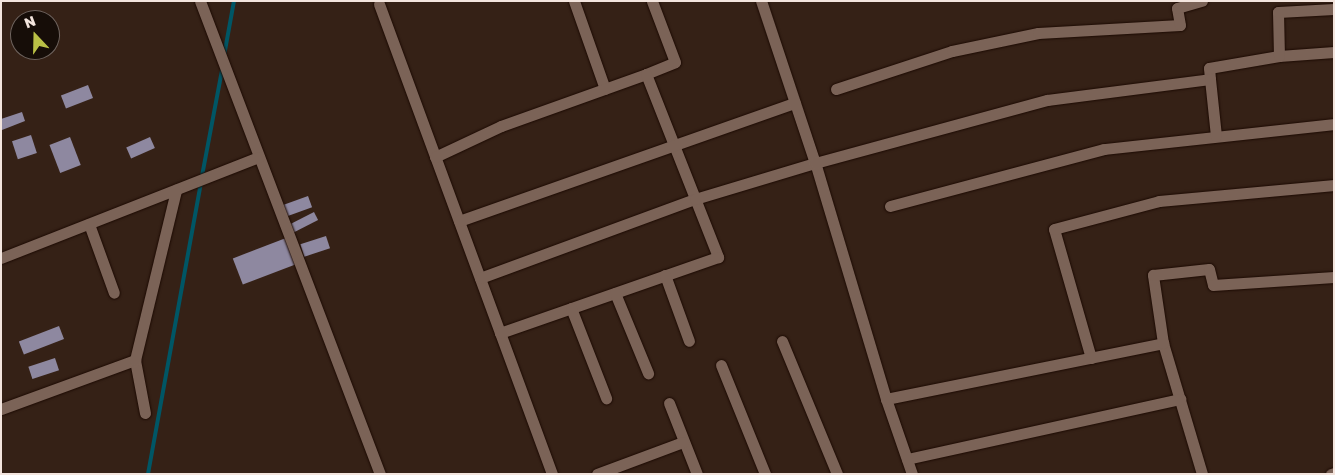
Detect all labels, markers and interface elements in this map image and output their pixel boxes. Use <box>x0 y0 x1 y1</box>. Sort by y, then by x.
north arrow <box>10 10 60 60</box>
text: N <box>22 12 38 31</box>

